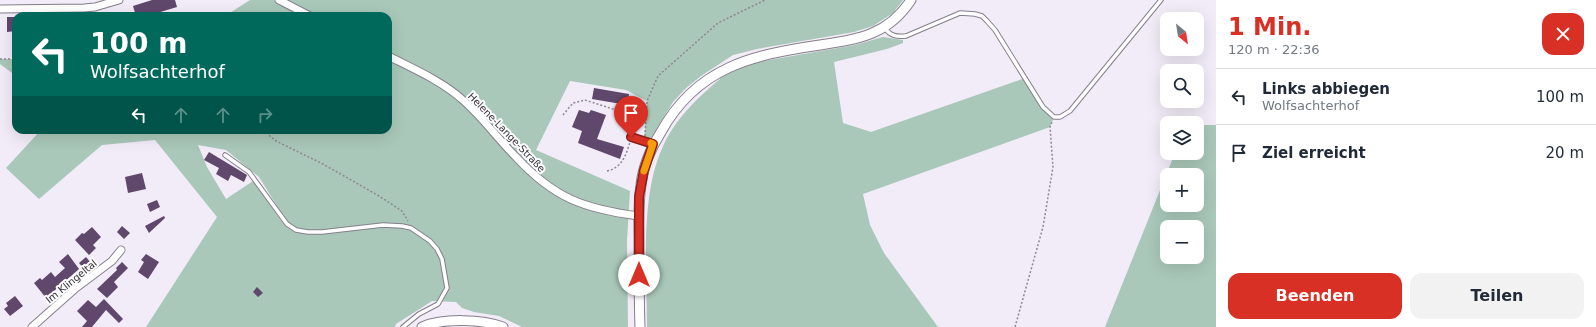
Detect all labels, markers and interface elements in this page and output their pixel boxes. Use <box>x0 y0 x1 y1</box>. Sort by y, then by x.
north arrow <box>1160 12 1204 56</box>
map controls <box>1160 12 1204 264</box>
text: 1 Min. <box>1228 13 1311 41</box>
button: close <box>1542 13 1584 55</box>
text: 100 m <box>90 27 187 60</box>
icon: left <box>24 28 76 80</box>
text: 120 m · 22:36 <box>1228 42 1319 57</box>
text: Wolfsachterhof <box>90 61 225 82</box>
button: search <box>1160 64 1204 108</box>
text: Links abbiegen <box>1262 80 1390 98</box>
icon: left <box>1228 86 1250 108</box>
text: 100 m <box>1536 88 1584 106</box>
street label: Helene-Lange-Straße <box>466 90 547 174</box>
pin <box>614 96 648 137</box>
text: Wolfsachterhof <box>1262 98 1359 113</box>
icon: arrive <box>620 102 642 124</box>
icon: left <box>128 104 150 126</box>
icon: ahead <box>170 104 192 126</box>
icon: ahead <box>212 104 234 126</box>
icon: right <box>254 104 276 126</box>
button: layers <box>1160 116 1204 160</box>
icon: arrive <box>1228 142 1250 164</box>
text: Ziel erreicht <box>1262 144 1366 162</box>
text: 20 m <box>1546 144 1584 162</box>
button: + <box>1160 168 1204 212</box>
button: − <box>1160 220 1204 264</box>
position arrow <box>618 254 660 296</box>
street label: Im Klingeltal <box>44 257 99 305</box>
button: Beenden <box>1228 273 1402 319</box>
button: Teilen <box>1410 273 1584 319</box>

